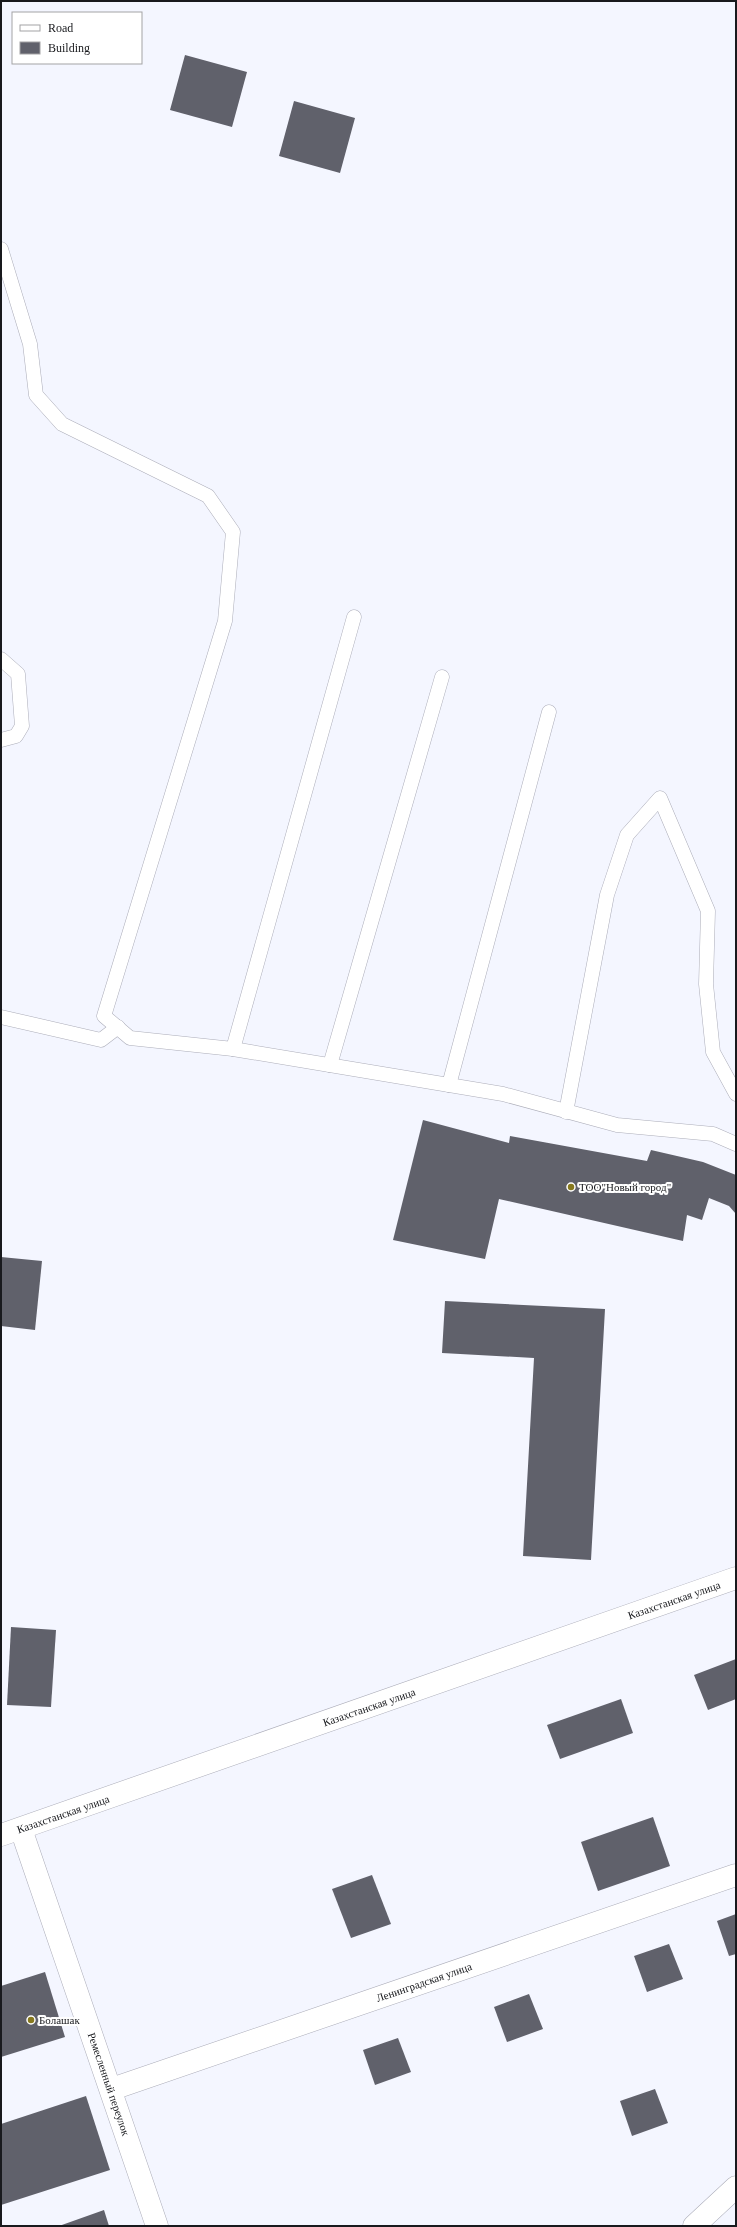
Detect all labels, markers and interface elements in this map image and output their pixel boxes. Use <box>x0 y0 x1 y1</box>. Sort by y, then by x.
legend <box>12 12 142 64</box>
text: Road <box>48 21 73 35</box>
text: Building <box>48 41 90 55</box>
place label: ТОО"Новый город" <box>579 1181 671 1193</box>
marker: ТОО"Новый город" <box>566 1182 576 1192</box>
street label: Казахстанская улица <box>626 1579 722 1621</box>
street label: Казахстанская улица <box>321 1686 417 1728</box>
street label: Казахстанская улица <box>15 1793 111 1835</box>
street label: Ленинградская улица <box>375 1960 473 2004</box>
place label: Болашак <box>39 2014 80 2026</box>
marker: Болашак <box>26 2015 36 2025</box>
street label: Ремесленный переулок <box>86 2031 133 2138</box>

